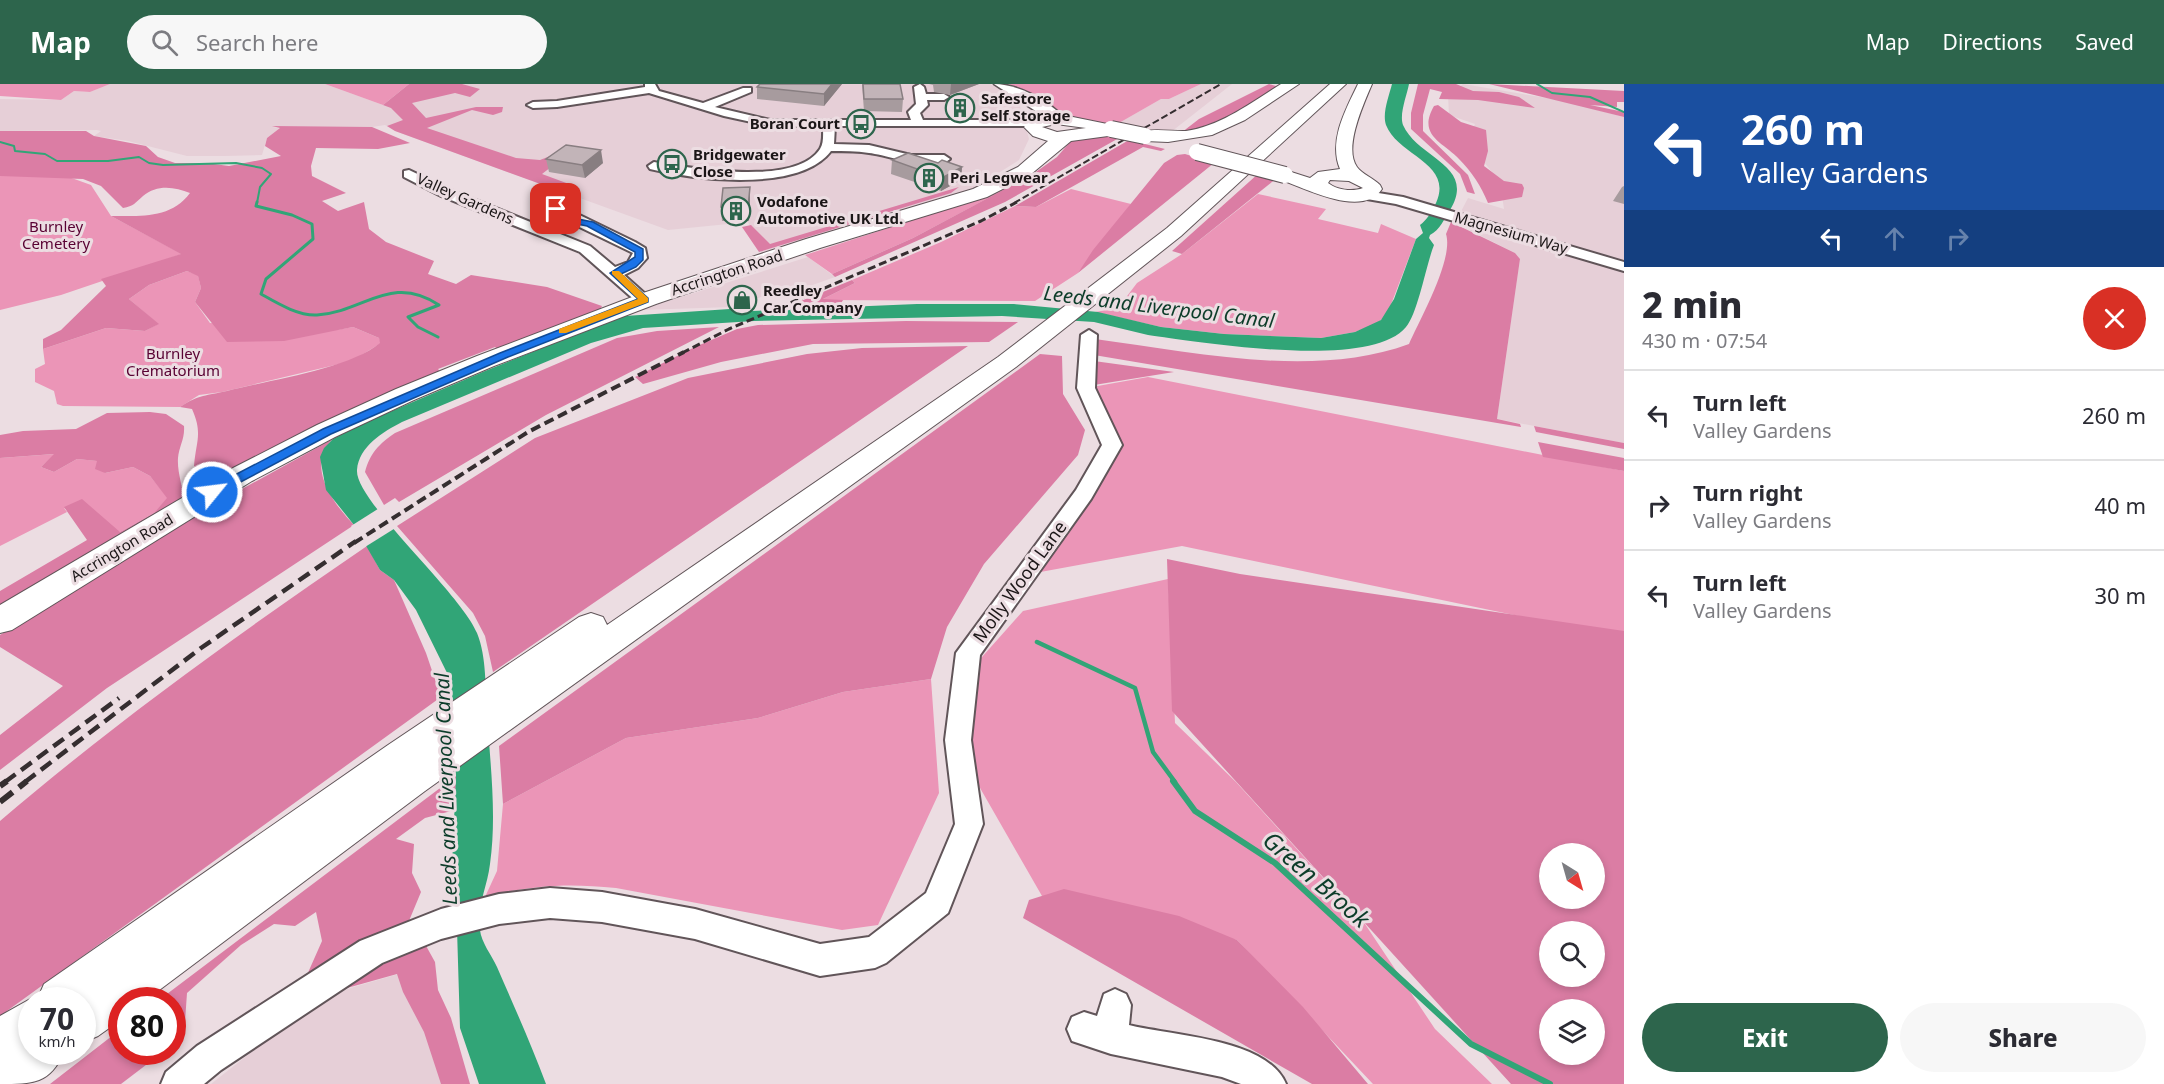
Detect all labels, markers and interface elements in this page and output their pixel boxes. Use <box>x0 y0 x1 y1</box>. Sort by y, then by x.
search box <box>127 15 547 69</box>
text: Map <box>30 23 91 61</box>
icon: search <box>148 26 181 59</box>
text: Search here <box>196 27 318 57</box>
text: Map <box>1866 28 1910 56</box>
text: Directions <box>1943 28 2042 56</box>
text: Saved <box>2075 28 2134 56</box>
place label: Safestore Self Storage <box>981 88 1070 125</box>
building icon: Safestore Self Storage <box>944 92 976 124</box>
text: 260 m <box>1741 100 1865 157</box>
bus stop icon: Boran Court <box>845 108 877 140</box>
icon: left <box>1642 108 1720 186</box>
place label: Boran Court <box>750 113 840 133</box>
place label: Bridgewater Close <box>693 144 786 181</box>
bus stop icon: Bridgewater Close <box>656 148 688 180</box>
text: Valley Gardens <box>1741 154 1928 191</box>
building icon: Peri Legwear <box>913 162 945 194</box>
place label: Peri Legwear <box>950 167 1048 187</box>
street label: Valley Gardens <box>414 168 517 228</box>
pin <box>530 183 581 234</box>
place label: Vodafone Automotive UK Ltd. <box>757 191 903 228</box>
icon: arrive <box>539 192 572 225</box>
building icon: Vodafone Automotive UK Ltd. <box>720 195 752 227</box>
street label: Magnesium Way <box>1452 206 1571 258</box>
park label: Burnley Cemetery <box>22 216 90 253</box>
icon: left <box>1815 222 1848 255</box>
icon: ahead <box>1878 222 1911 255</box>
icon: right <box>1941 222 1974 255</box>
street label: Accrington Road <box>668 245 785 300</box>
water label: Leeds and Liverpool Canal <box>1042 279 1277 334</box>
place label: Reedley Car Company <box>763 280 863 317</box>
text: 2 min <box>1642 280 1743 329</box>
shop icon: Reedley Car Company <box>726 284 758 316</box>
button: close <box>2083 287 2146 350</box>
text: 430 m · 07:54 <box>1642 327 1767 354</box>
park label: Burnley Crematorium <box>126 343 220 380</box>
text: Turn left <box>1693 387 1787 417</box>
icon: left <box>1642 399 1675 432</box>
text: 260 m <box>2082 400 2146 430</box>
text: Valley Gardens <box>1693 417 1832 444</box>
position arrow <box>180 460 244 524</box>
text: Turn right <box>1693 477 1803 507</box>
icon: right <box>1642 489 1675 522</box>
text: 40 m <box>2095 490 2146 520</box>
text: Valley Gardens <box>1693 507 1832 534</box>
street label: Accrington Road <box>67 509 176 586</box>
street label: Molly Wood Lane <box>967 516 1072 647</box>
text: Turn left <box>1693 567 1787 597</box>
icon: left <box>1642 579 1675 612</box>
text: 30 m <box>2095 580 2146 610</box>
text: Valley Gardens <box>1693 597 1832 624</box>
water label: Leeds and Liverpool Canal <box>428 672 463 906</box>
water label: Green Brook <box>1256 823 1378 935</box>
north arrow <box>1539 843 1605 909</box>
map controls <box>1539 843 1605 1065</box>
button: search <box>1539 921 1605 987</box>
speed limit sign: 80 <box>108 987 186 1065</box>
text: 70 <box>40 998 74 1039</box>
button: layers <box>1539 999 1605 1065</box>
button: Exit <box>1642 1003 1888 1072</box>
button: Share <box>1900 1003 2146 1072</box>
text: km/h <box>39 1031 75 1051</box>

